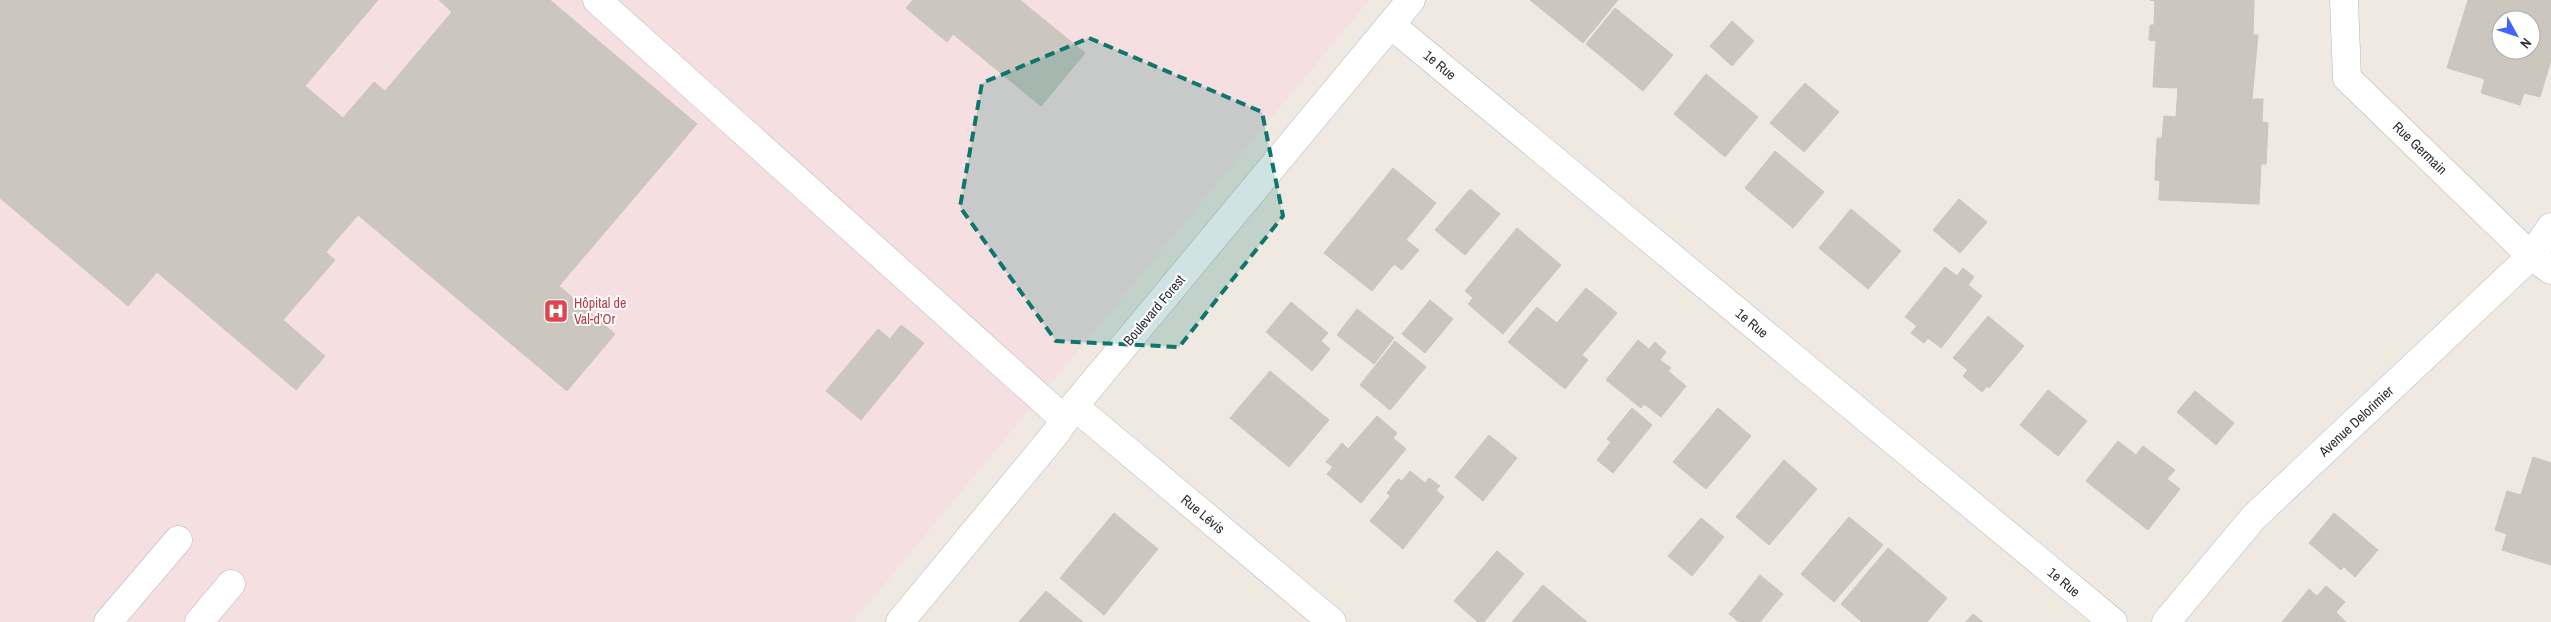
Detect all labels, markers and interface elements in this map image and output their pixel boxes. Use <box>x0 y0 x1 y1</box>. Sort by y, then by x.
north arrow <box>2491 10 2541 60</box>
text: N <box>2516 34 2536 52</box>
street label: 1e Rue <box>1420 46 1460 84</box>
street label: Rue Germain <box>2389 118 2451 178</box>
street label: Boulevard Forest <box>1119 271 1189 349</box>
place label: Hôpital de Val-d’Or <box>574 294 626 328</box>
hospital icon: Hôpital de Val-d’Or <box>543 298 569 324</box>
street label: 1e Rue <box>1732 304 1772 342</box>
street label: Avenue Delorimier <box>2314 382 2397 461</box>
street label: Rue Lévis <box>1177 490 1229 538</box>
street label: 1e Rue <box>2044 563 2084 601</box>

